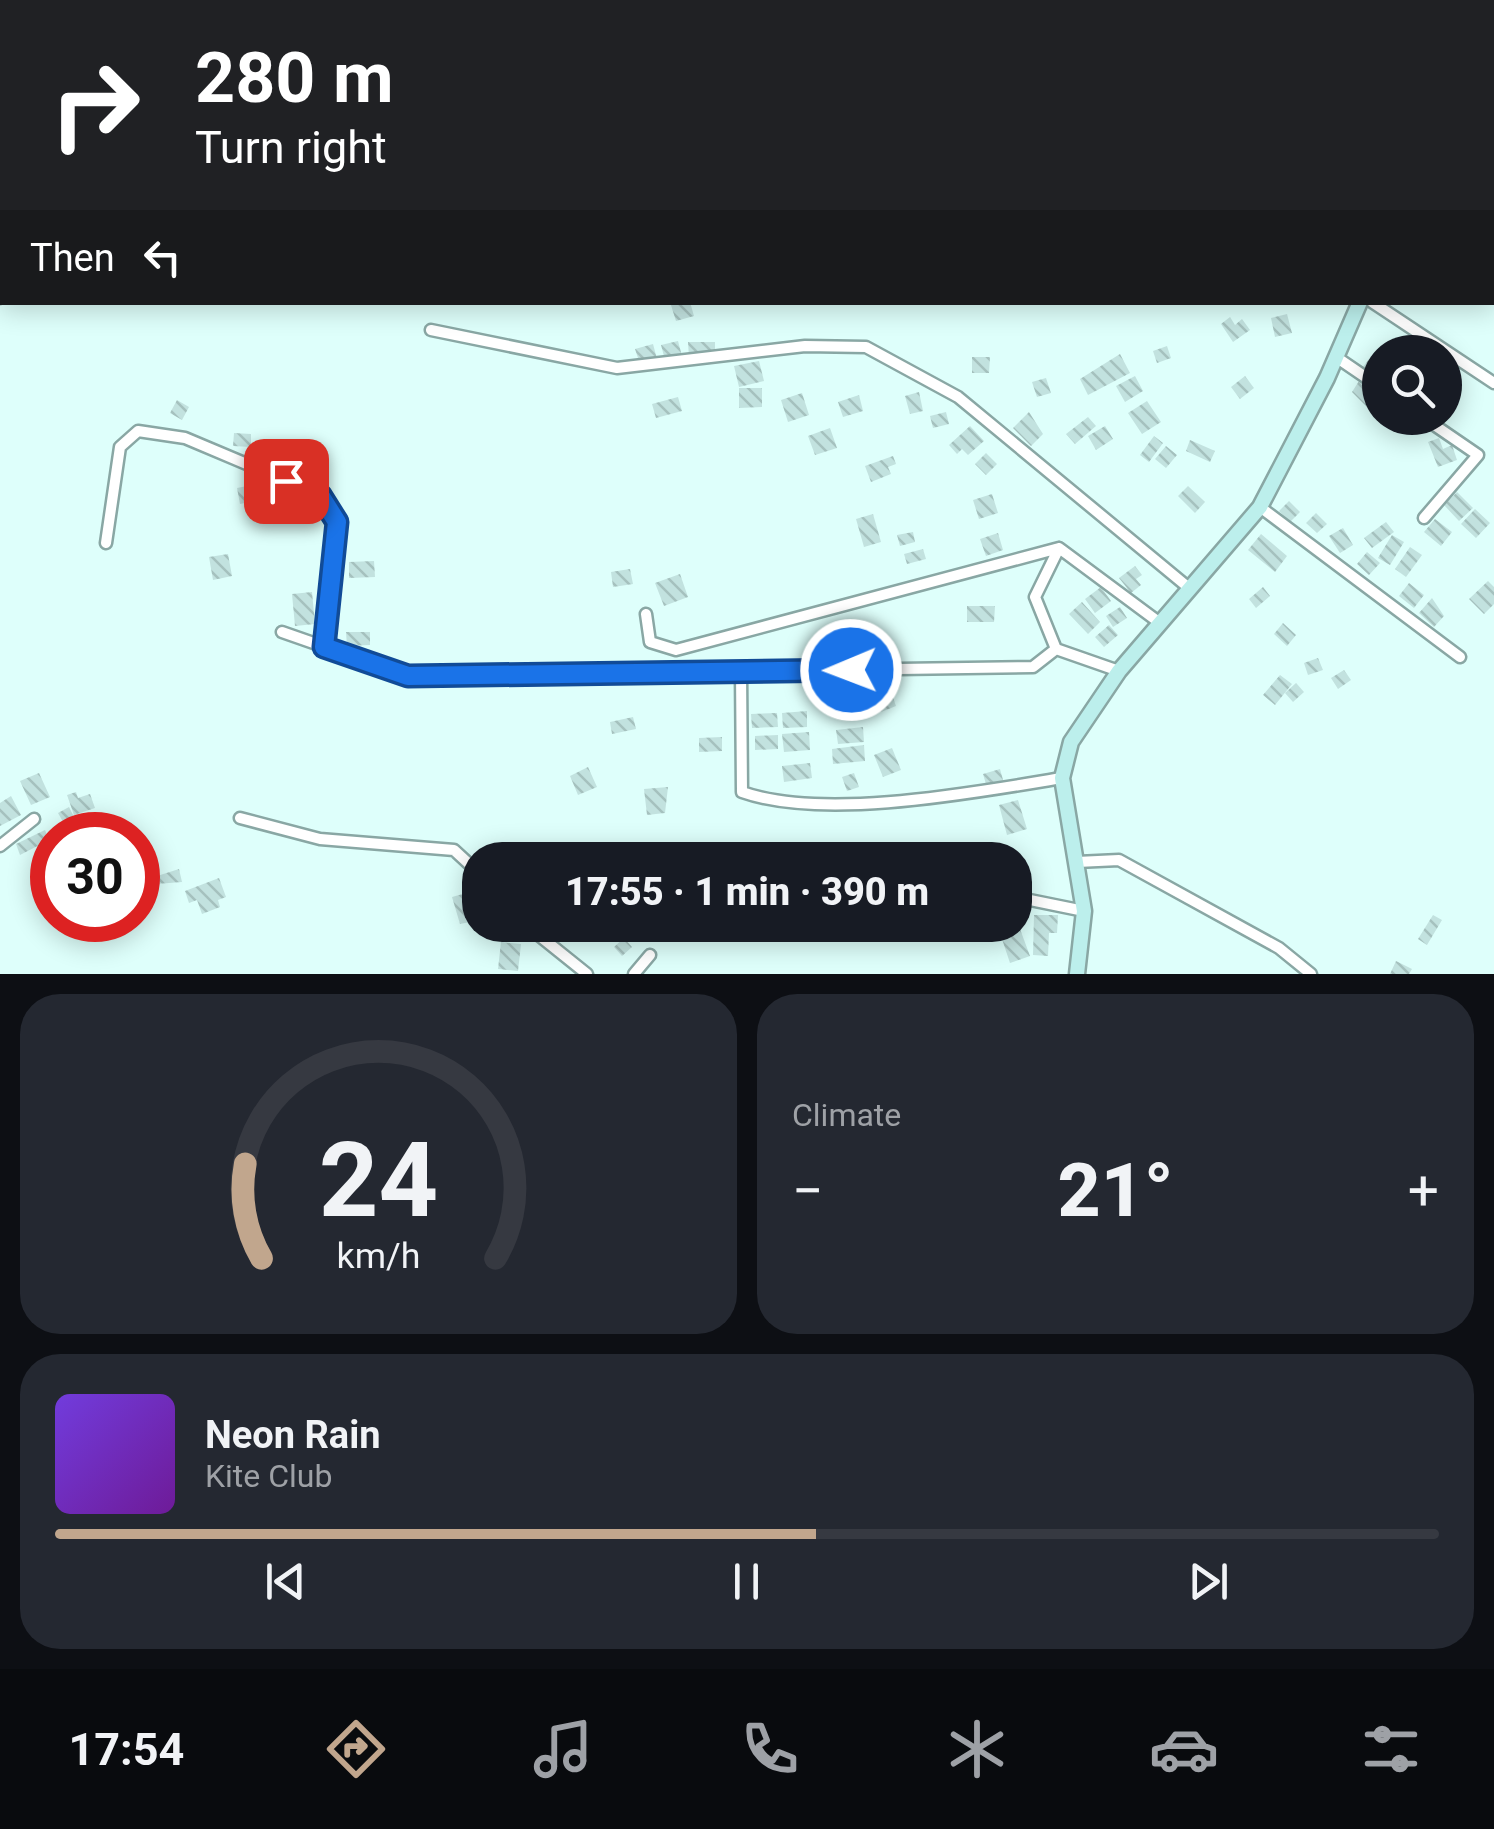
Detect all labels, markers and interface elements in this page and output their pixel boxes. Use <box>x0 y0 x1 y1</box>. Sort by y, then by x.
text: 280 m <box>195 37 394 119</box>
icon: right <box>30 40 160 170</box>
text: Turn right <box>195 121 387 174</box>
icon: left <box>135 230 190 285</box>
text: Then <box>30 236 115 280</box>
map controls <box>1362 335 1462 435</box>
button: search <box>1362 335 1462 435</box>
pin <box>244 439 329 524</box>
icon: arrive <box>259 454 314 509</box>
position arrow <box>799 618 903 722</box>
speed limit sign: 30 <box>30 812 160 942</box>
text: 17:55 · 1 min · 390 m <box>565 870 929 914</box>
text: Climate <box>792 1096 901 1134</box>
text: 24 <box>319 1120 438 1241</box>
text: 21° <box>1058 1146 1174 1234</box>
text: − <box>792 1159 823 1223</box>
text: + <box>1408 1159 1439 1223</box>
text: km/h <box>337 1235 420 1277</box>
text: Neon Rain <box>205 1413 381 1457</box>
text: Kite Club <box>205 1457 332 1495</box>
icon: previous <box>258 1554 313 1609</box>
icon: pause <box>719 1554 774 1609</box>
icon: next <box>1181 1554 1236 1609</box>
icon: directions <box>321 1714 391 1784</box>
icon: music <box>528 1714 598 1784</box>
icon: phone <box>735 1714 805 1784</box>
icon: climate <box>942 1714 1012 1784</box>
icon: car <box>1149 1714 1219 1784</box>
icon: filters <box>1356 1714 1426 1784</box>
text: 17:54 <box>68 1723 184 1776</box>

